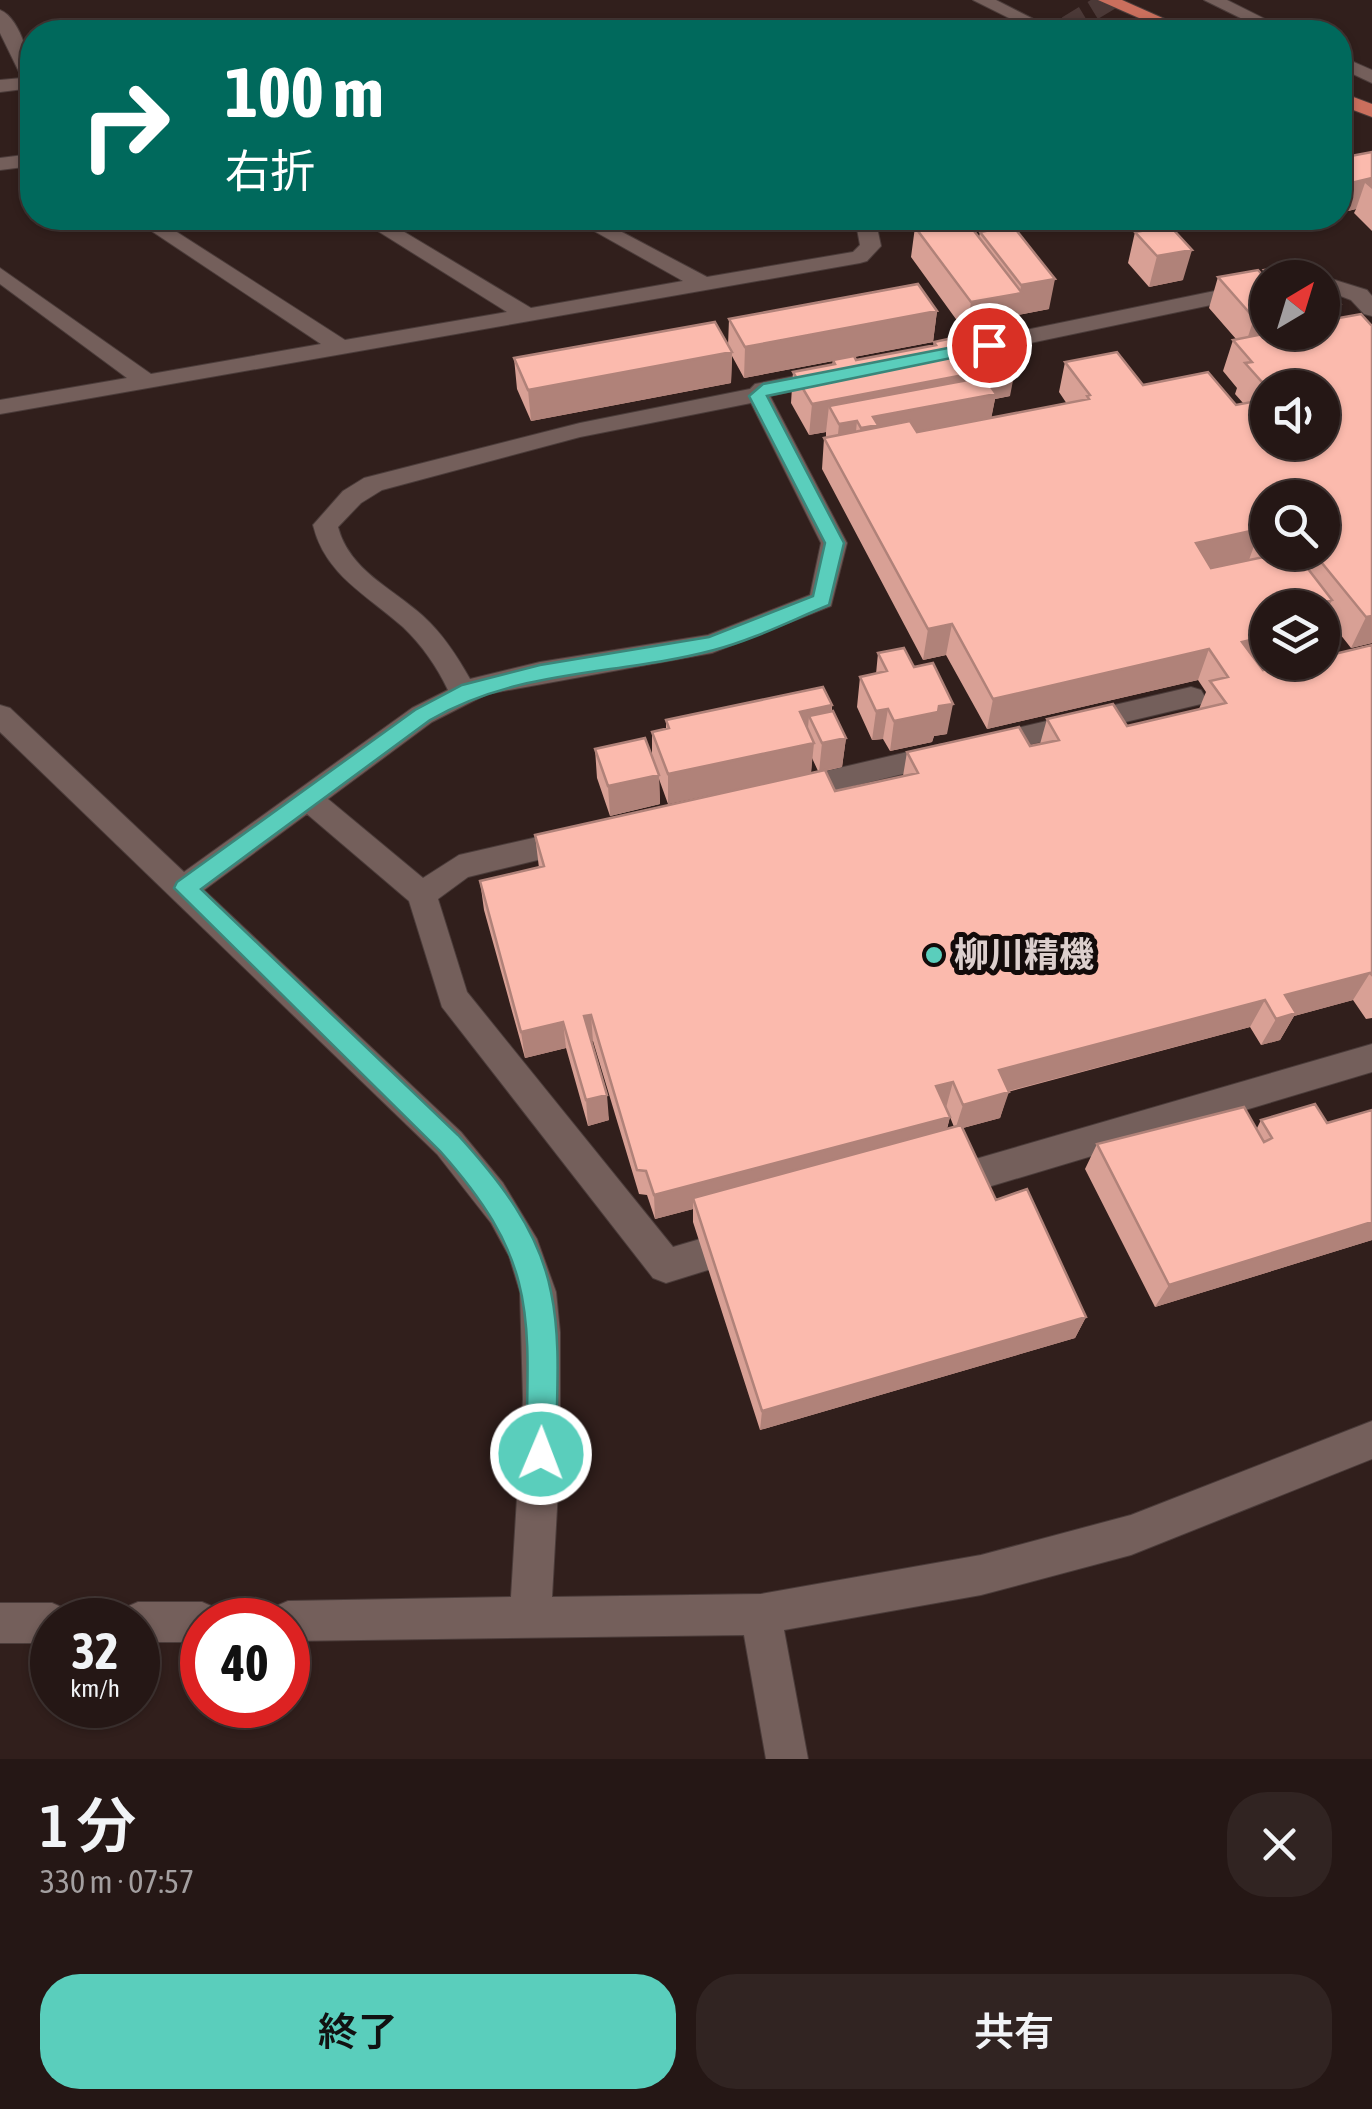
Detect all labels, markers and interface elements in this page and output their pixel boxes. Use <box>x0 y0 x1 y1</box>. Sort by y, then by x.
text: 100 m <box>225 52 384 132</box>
icon: right <box>60 60 190 190</box>
text: 右折 <box>225 145 315 197</box>
north arrow <box>1250 260 1340 350</box>
map controls <box>1250 260 1340 680</box>
pin <box>947 303 1032 388</box>
icon: arrive <box>962 318 1017 373</box>
button: sound <box>1250 370 1340 460</box>
button: search <box>1250 480 1340 570</box>
button: layers <box>1250 590 1340 680</box>
place label: 柳川精機 <box>954 934 1094 974</box>
marker: 柳川精機 <box>923 944 945 966</box>
position arrow <box>489 1402 593 1506</box>
speed limit sign: 40 <box>180 1598 310 1728</box>
text: 32 <box>71 1622 118 1680</box>
text: km/h <box>70 1674 120 1702</box>
text: 1 分 <box>40 1791 136 1860</box>
button: close <box>1227 1792 1332 1897</box>
text: 330 m · 07:57 <box>40 1863 194 1900</box>
button: 終了 <box>40 1974 676 2089</box>
button: 共有 <box>696 1974 1332 2089</box>

